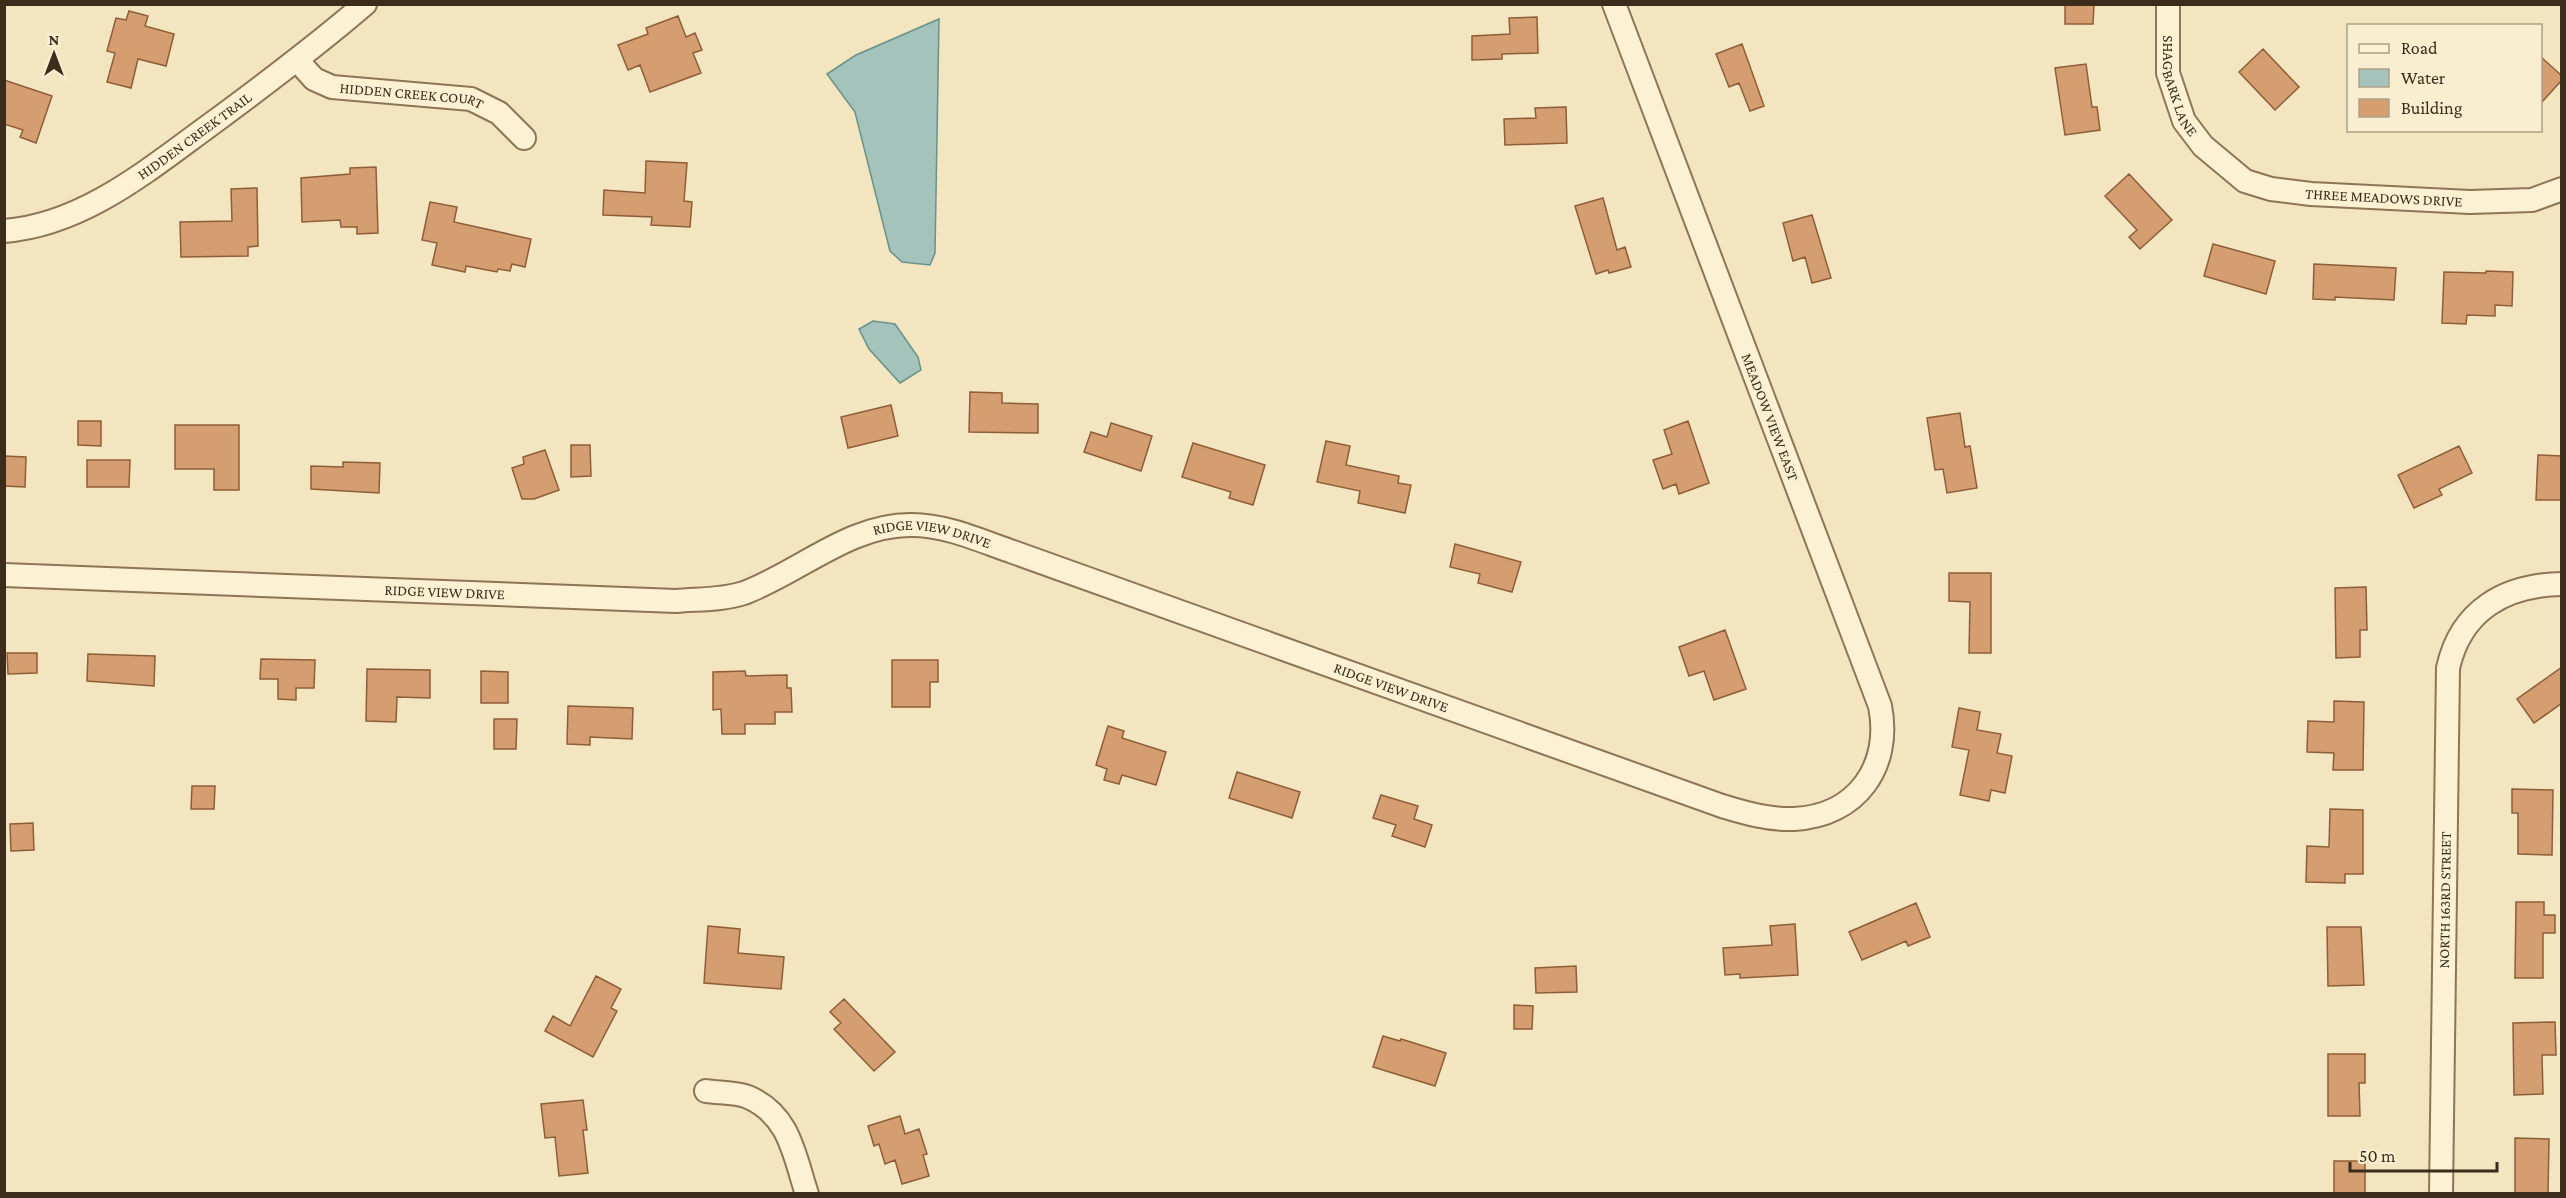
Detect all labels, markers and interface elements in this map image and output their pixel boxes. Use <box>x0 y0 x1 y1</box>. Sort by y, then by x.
north arrow <box>24 24 84 84</box>
legend <box>2347 24 2542 132</box>
text: N <box>49 31 60 48</box>
street label: SHAGBARK LANE <box>2160 35 2201 139</box>
text: Road <box>2401 38 2438 58</box>
text: Water <box>2401 68 2446 88</box>
street label: HIDDEN CREEK COURT <box>339 80 486 112</box>
street label: HIDDEN CREEK TRAIL <box>135 89 255 183</box>
text: Building <box>2401 98 2463 118</box>
street label: THREE MEADOWS DRIVE <box>2304 185 2463 210</box>
street label: MEADOW VIEW EAST <box>1738 351 1802 483</box>
street label: RIDGE VIEW DRIVE <box>871 517 993 551</box>
street label: RIDGE VIEW DRIVE <box>384 582 505 602</box>
street label: RIDGE VIEW DRIVE <box>1332 660 1451 715</box>
street label: NORTH 163RD STREET <box>2436 831 2454 969</box>
scale bar <box>2350 1135 2497 1173</box>
text: 50 m <box>2359 1146 2396 1166</box>

